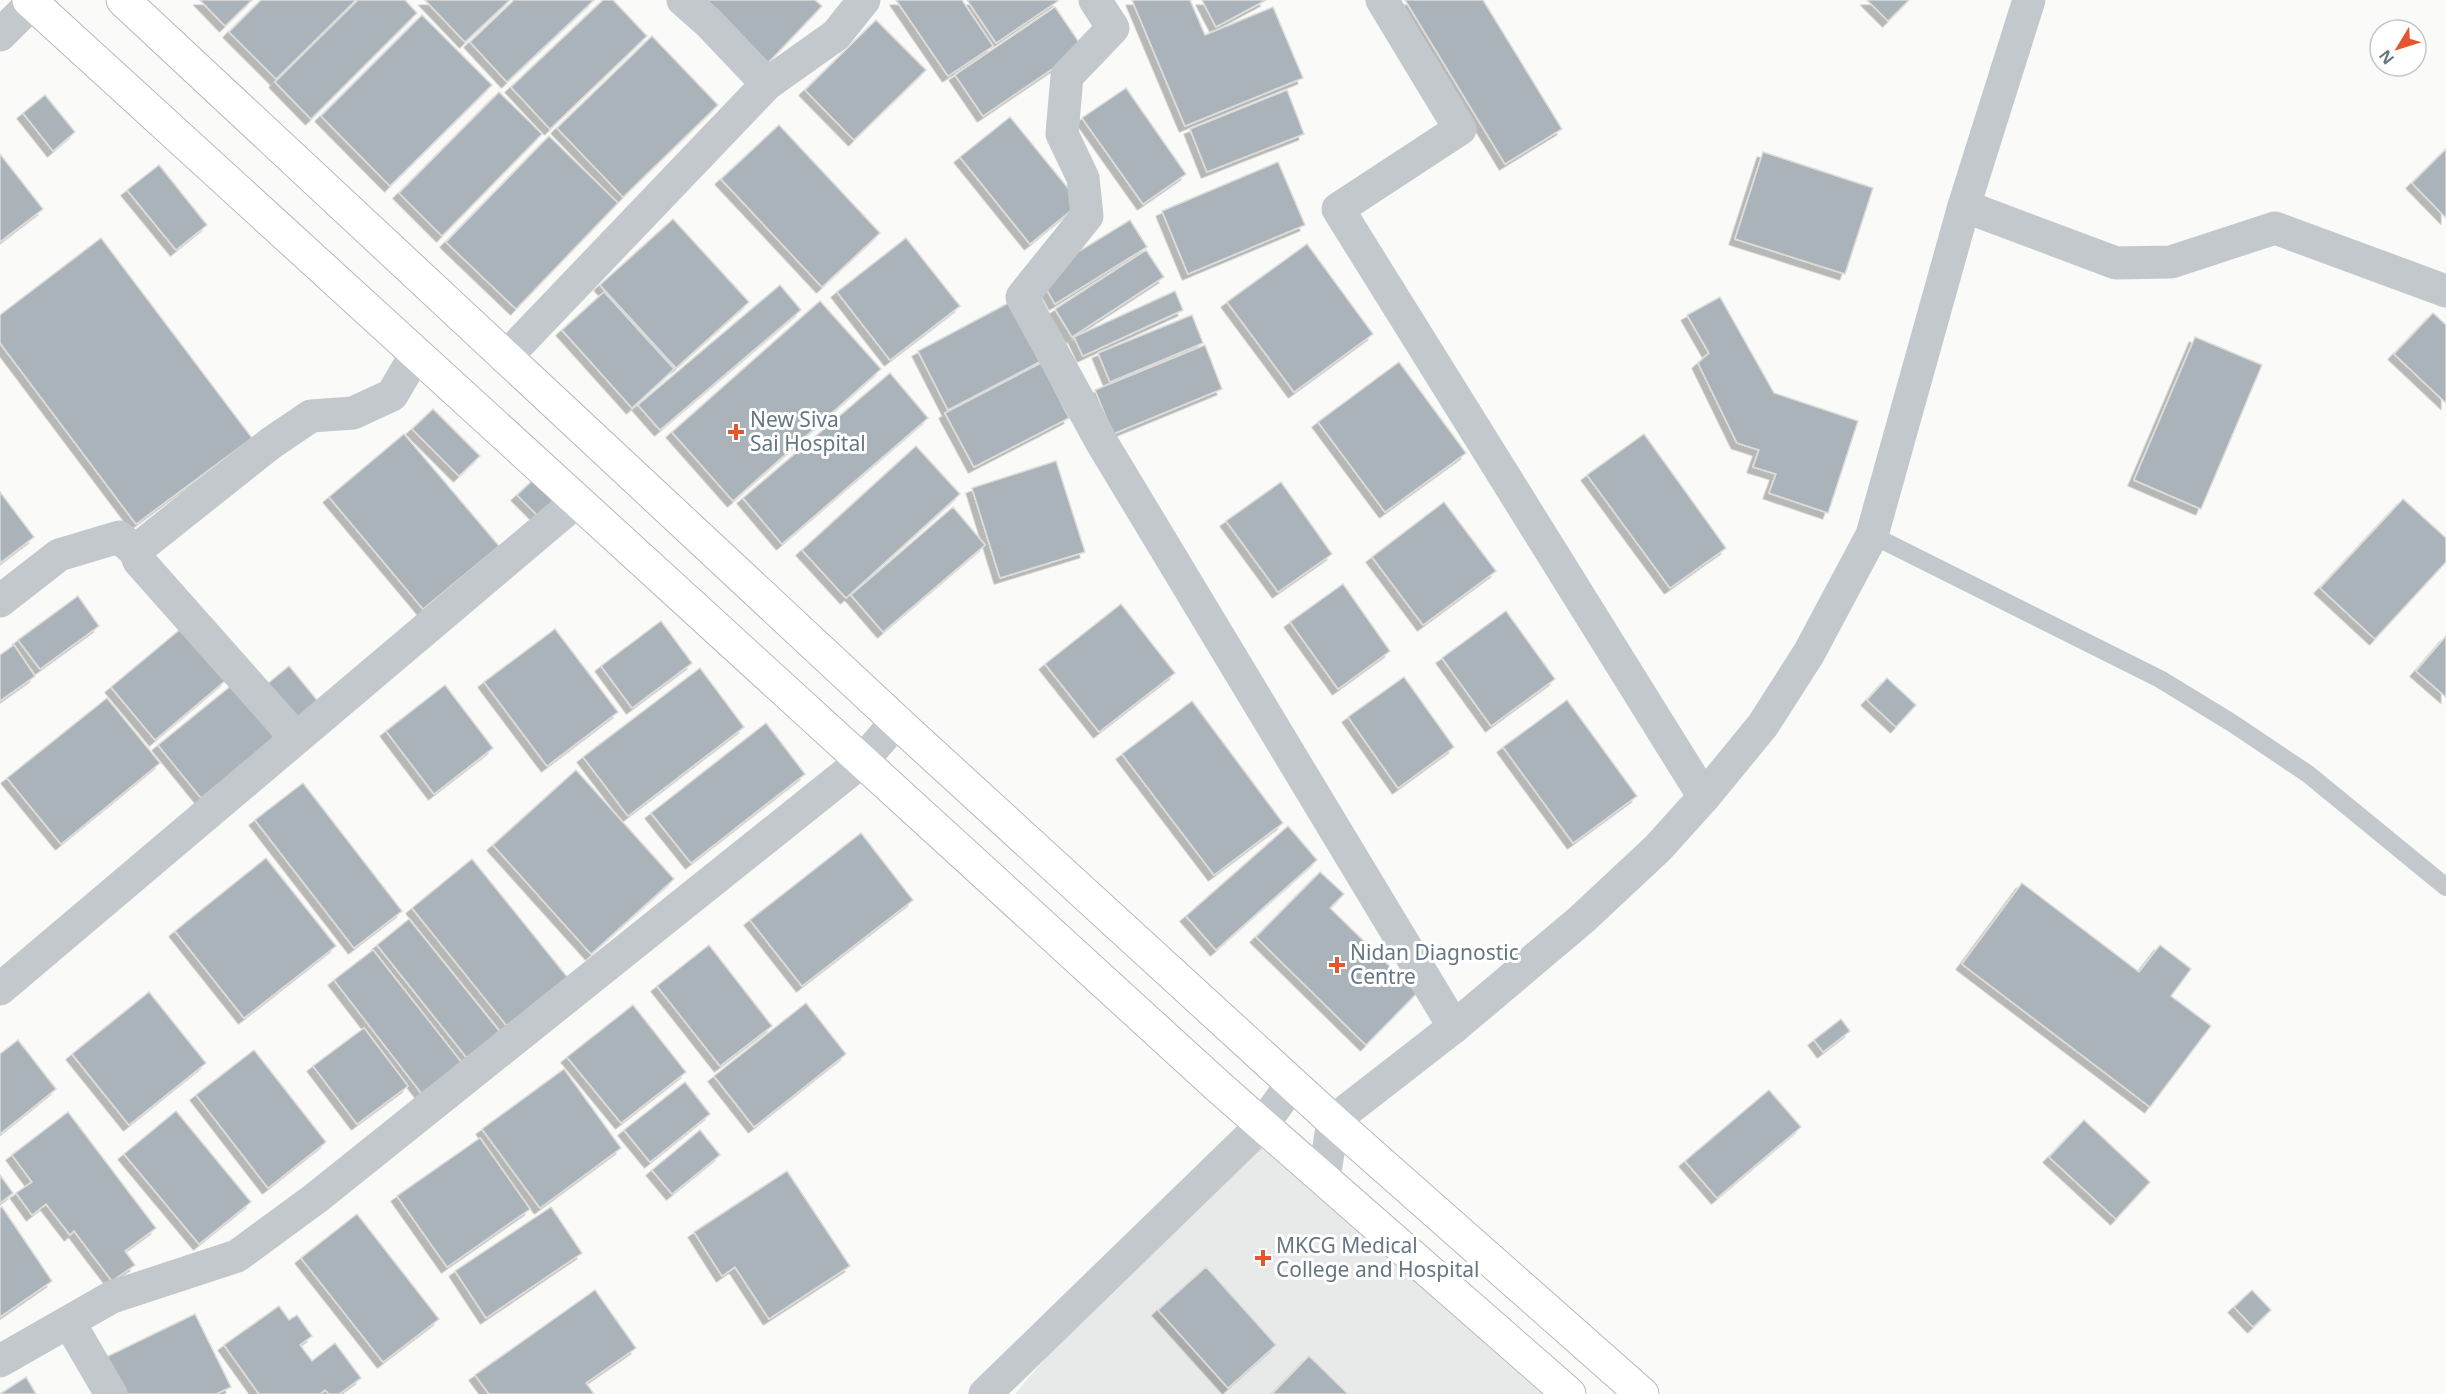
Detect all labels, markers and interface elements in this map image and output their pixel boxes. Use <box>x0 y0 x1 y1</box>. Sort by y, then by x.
north arrow <box>2368 18 2428 78</box>
text: N <box>2374 45 2399 69</box>
place label: New Siva Sai Hospital <box>750 405 866 457</box>
marker: New Siva Sai Hospital <box>727 423 745 441</box>
place label: Nidan Diagnostic Centre <box>1350 938 1519 990</box>
marker: Nidan Diagnostic Centre <box>1328 956 1346 974</box>
place label: MKCG Medical College and Hospital <box>1276 1231 1479 1283</box>
marker: MKCG Medical College and Hospital <box>1254 1249 1272 1267</box>

